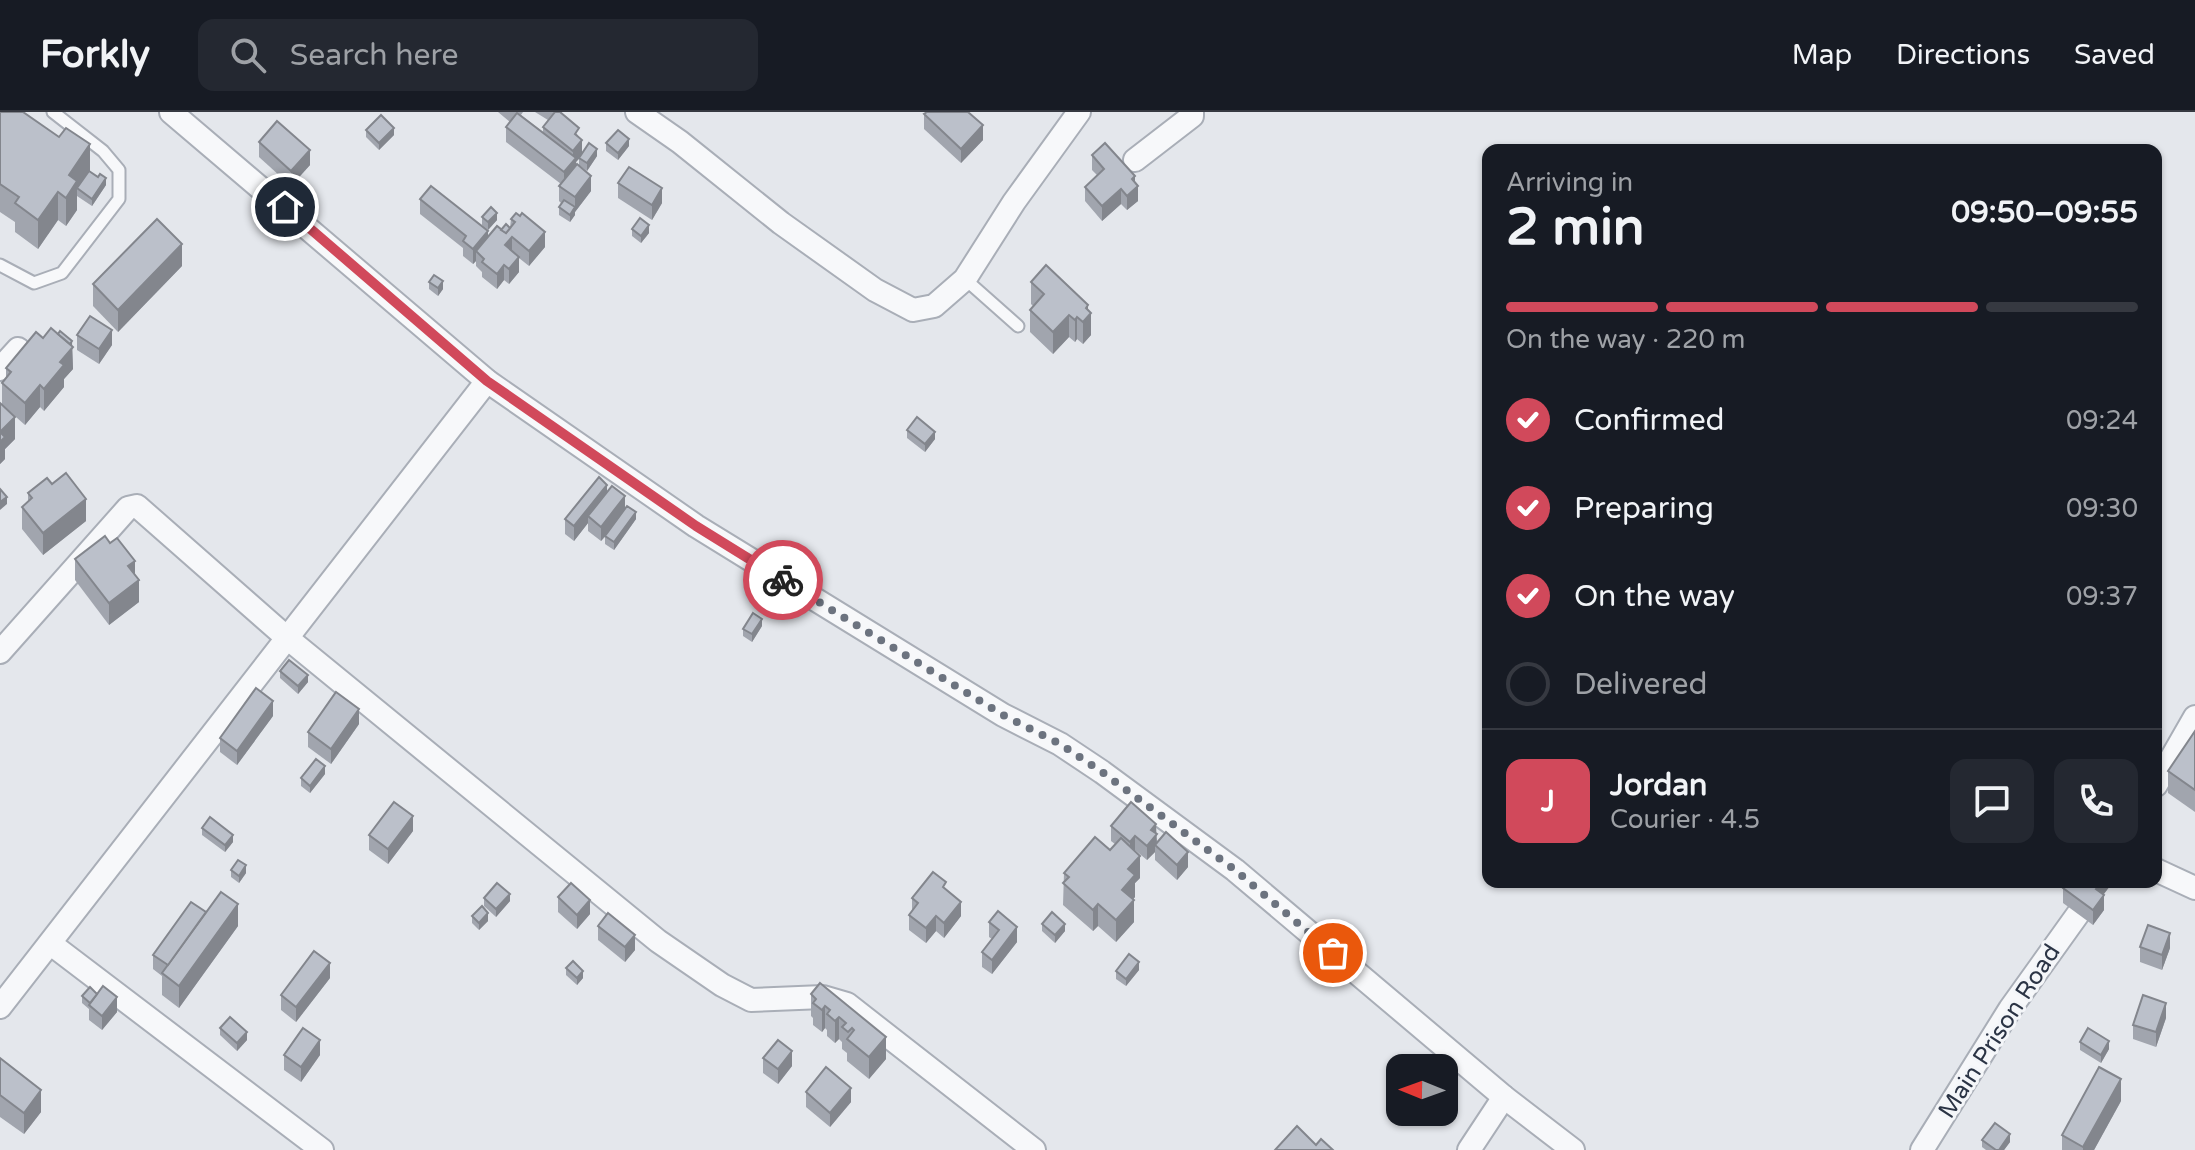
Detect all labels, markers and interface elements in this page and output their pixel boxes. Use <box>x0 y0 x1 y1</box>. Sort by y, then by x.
search box <box>198 19 758 91</box>
text: Forkly <box>40 32 150 78</box>
icon: search <box>226 33 270 77</box>
text: Search here <box>290 37 459 74</box>
text: Map <box>1792 38 1852 72</box>
text: Directions <box>1896 38 2030 72</box>
text: Saved <box>2074 38 2155 72</box>
text: Arriving in <box>1506 167 1633 198</box>
pin <box>251 173 319 241</box>
icon: home <box>263 185 307 229</box>
text: 09:50–09:55 <box>1951 194 2138 231</box>
text: 2 min <box>1506 196 1645 259</box>
text: On the way · 220 m <box>1506 324 1745 355</box>
icon: check <box>1506 398 1550 442</box>
text: Confirmed <box>1574 402 1725 439</box>
text: 09:24 <box>2066 405 2138 436</box>
icon: check <box>1506 486 1550 530</box>
text: Preparing <box>1574 490 1714 527</box>
text: 09:30 <box>2066 493 2138 524</box>
courier <box>743 540 823 620</box>
icon: bike <box>761 558 805 602</box>
icon: check <box>1506 574 1550 618</box>
text: On the way <box>1574 578 1735 615</box>
text: 09:37 <box>2066 581 2138 612</box>
text: Delivered <box>1574 666 1708 703</box>
button: chat <box>1950 759 2034 843</box>
button: phone <box>2054 759 2138 843</box>
text: Jordan <box>1610 767 1707 804</box>
text: J <box>1541 783 1555 820</box>
text: Courier · 4.5 <box>1610 804 1760 835</box>
pin <box>1299 919 1367 987</box>
icon: bag <box>1311 931 1355 975</box>
street label: Main Prison Road <box>1932 939 2067 1124</box>
north arrow <box>1386 1054 1458 1126</box>
map controls <box>1386 1054 1458 1126</box>

